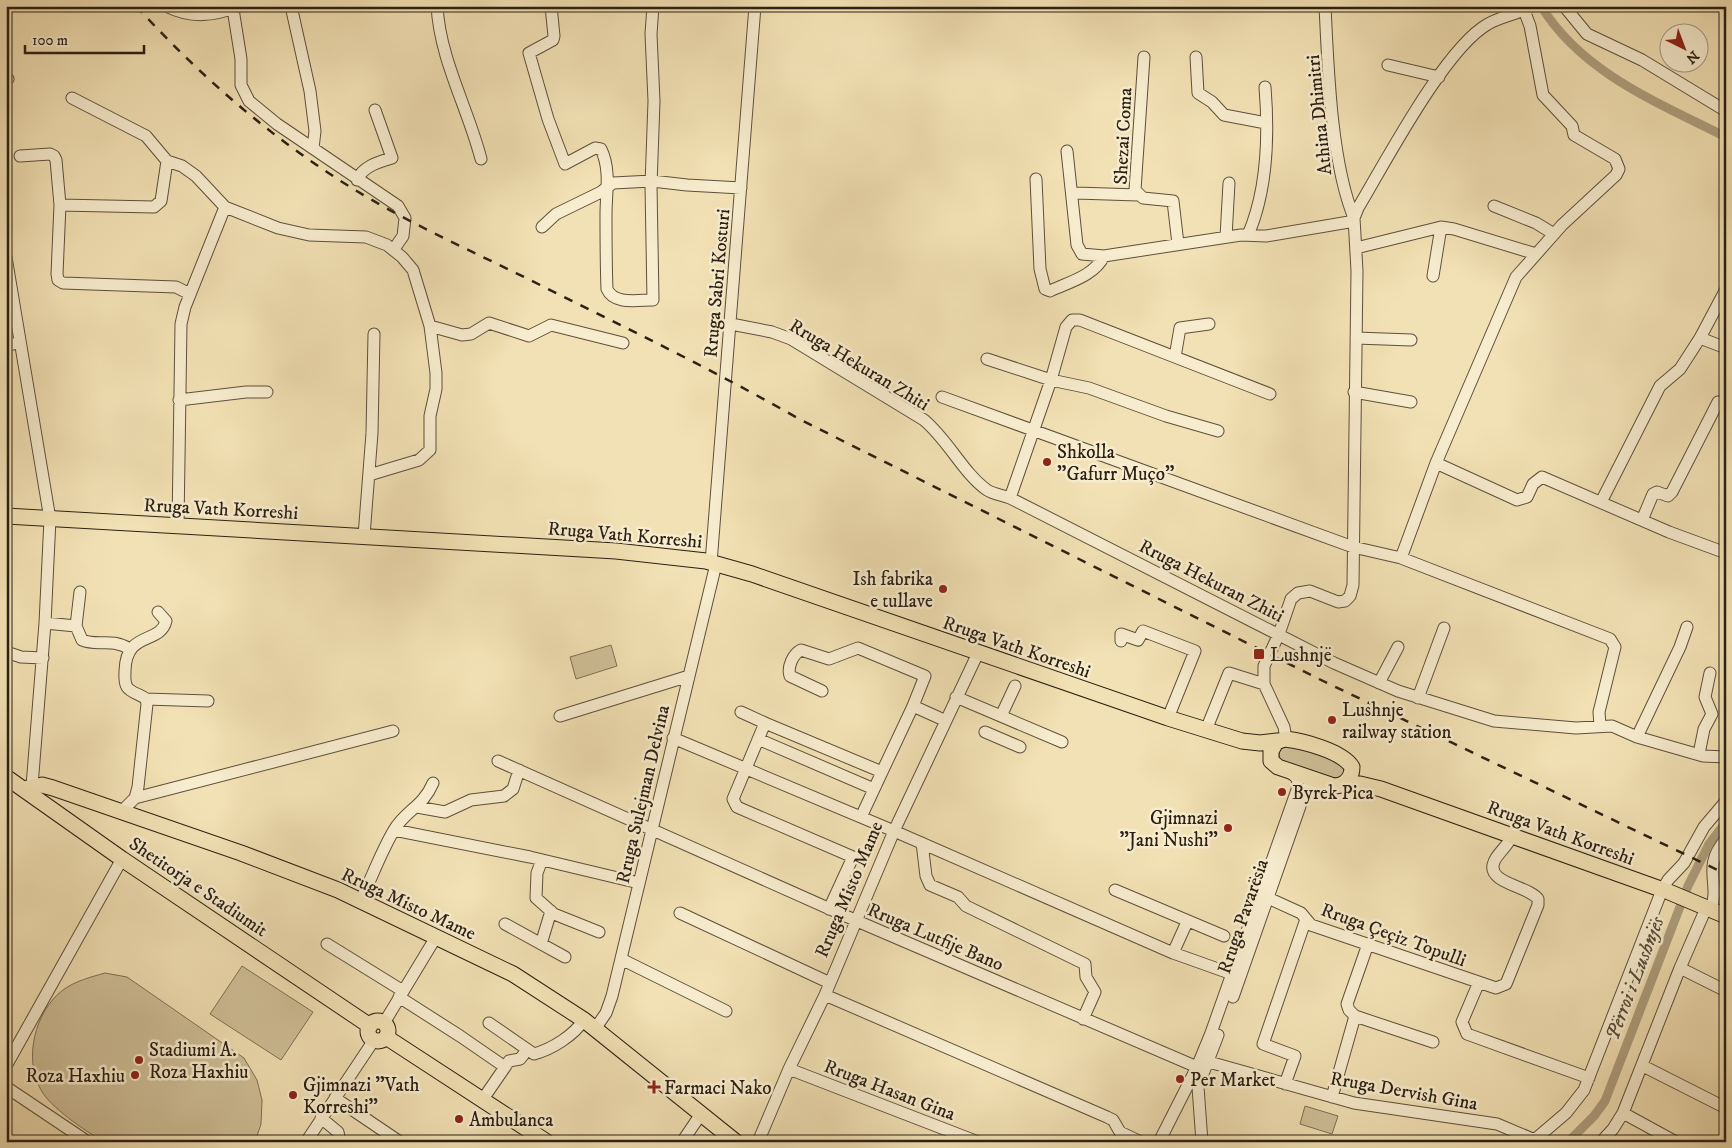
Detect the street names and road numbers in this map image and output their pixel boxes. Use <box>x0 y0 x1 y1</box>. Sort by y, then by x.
street label: Athina Dhimitri <box>1302 53 1337 176</box>
street label: Shezai Coma <box>1109 87 1138 185</box>
street label: Rruga Sabri Kosturi <box>700 208 735 358</box>
street label: Rruga Hekuran Zhiti <box>785 314 934 416</box>
street label: Rruga Vath Korreshi <box>143 494 299 525</box>
street label: Rruga Vath Korreshi <box>547 517 703 554</box>
street label: Rruga Hekuran Zhiti <box>1135 535 1288 628</box>
street label: Rruga Vath Korreshi <box>940 611 1094 684</box>
street label: Rruga Sulejman Delvina <box>612 703 675 886</box>
street label: Rruga Vath Korreshi <box>1484 796 1637 871</box>
street label: Rruga Misto Mame <box>810 818 889 961</box>
street label: Shetitorja e Stadiumit <box>124 832 272 942</box>
street label: Rruga Pavarësia <box>1213 856 1274 977</box>
street label: Rruga Misto Mame <box>337 863 479 946</box>
street label: Rruga Lutfije Bano <box>864 898 1007 976</box>
street label: Rruga Çeçiz Topulli <box>1318 898 1469 972</box>
street label: Rruga Hasan Gina <box>821 1055 958 1126</box>
street label: Rruga Dervish Gina <box>1328 1067 1479 1116</box>

